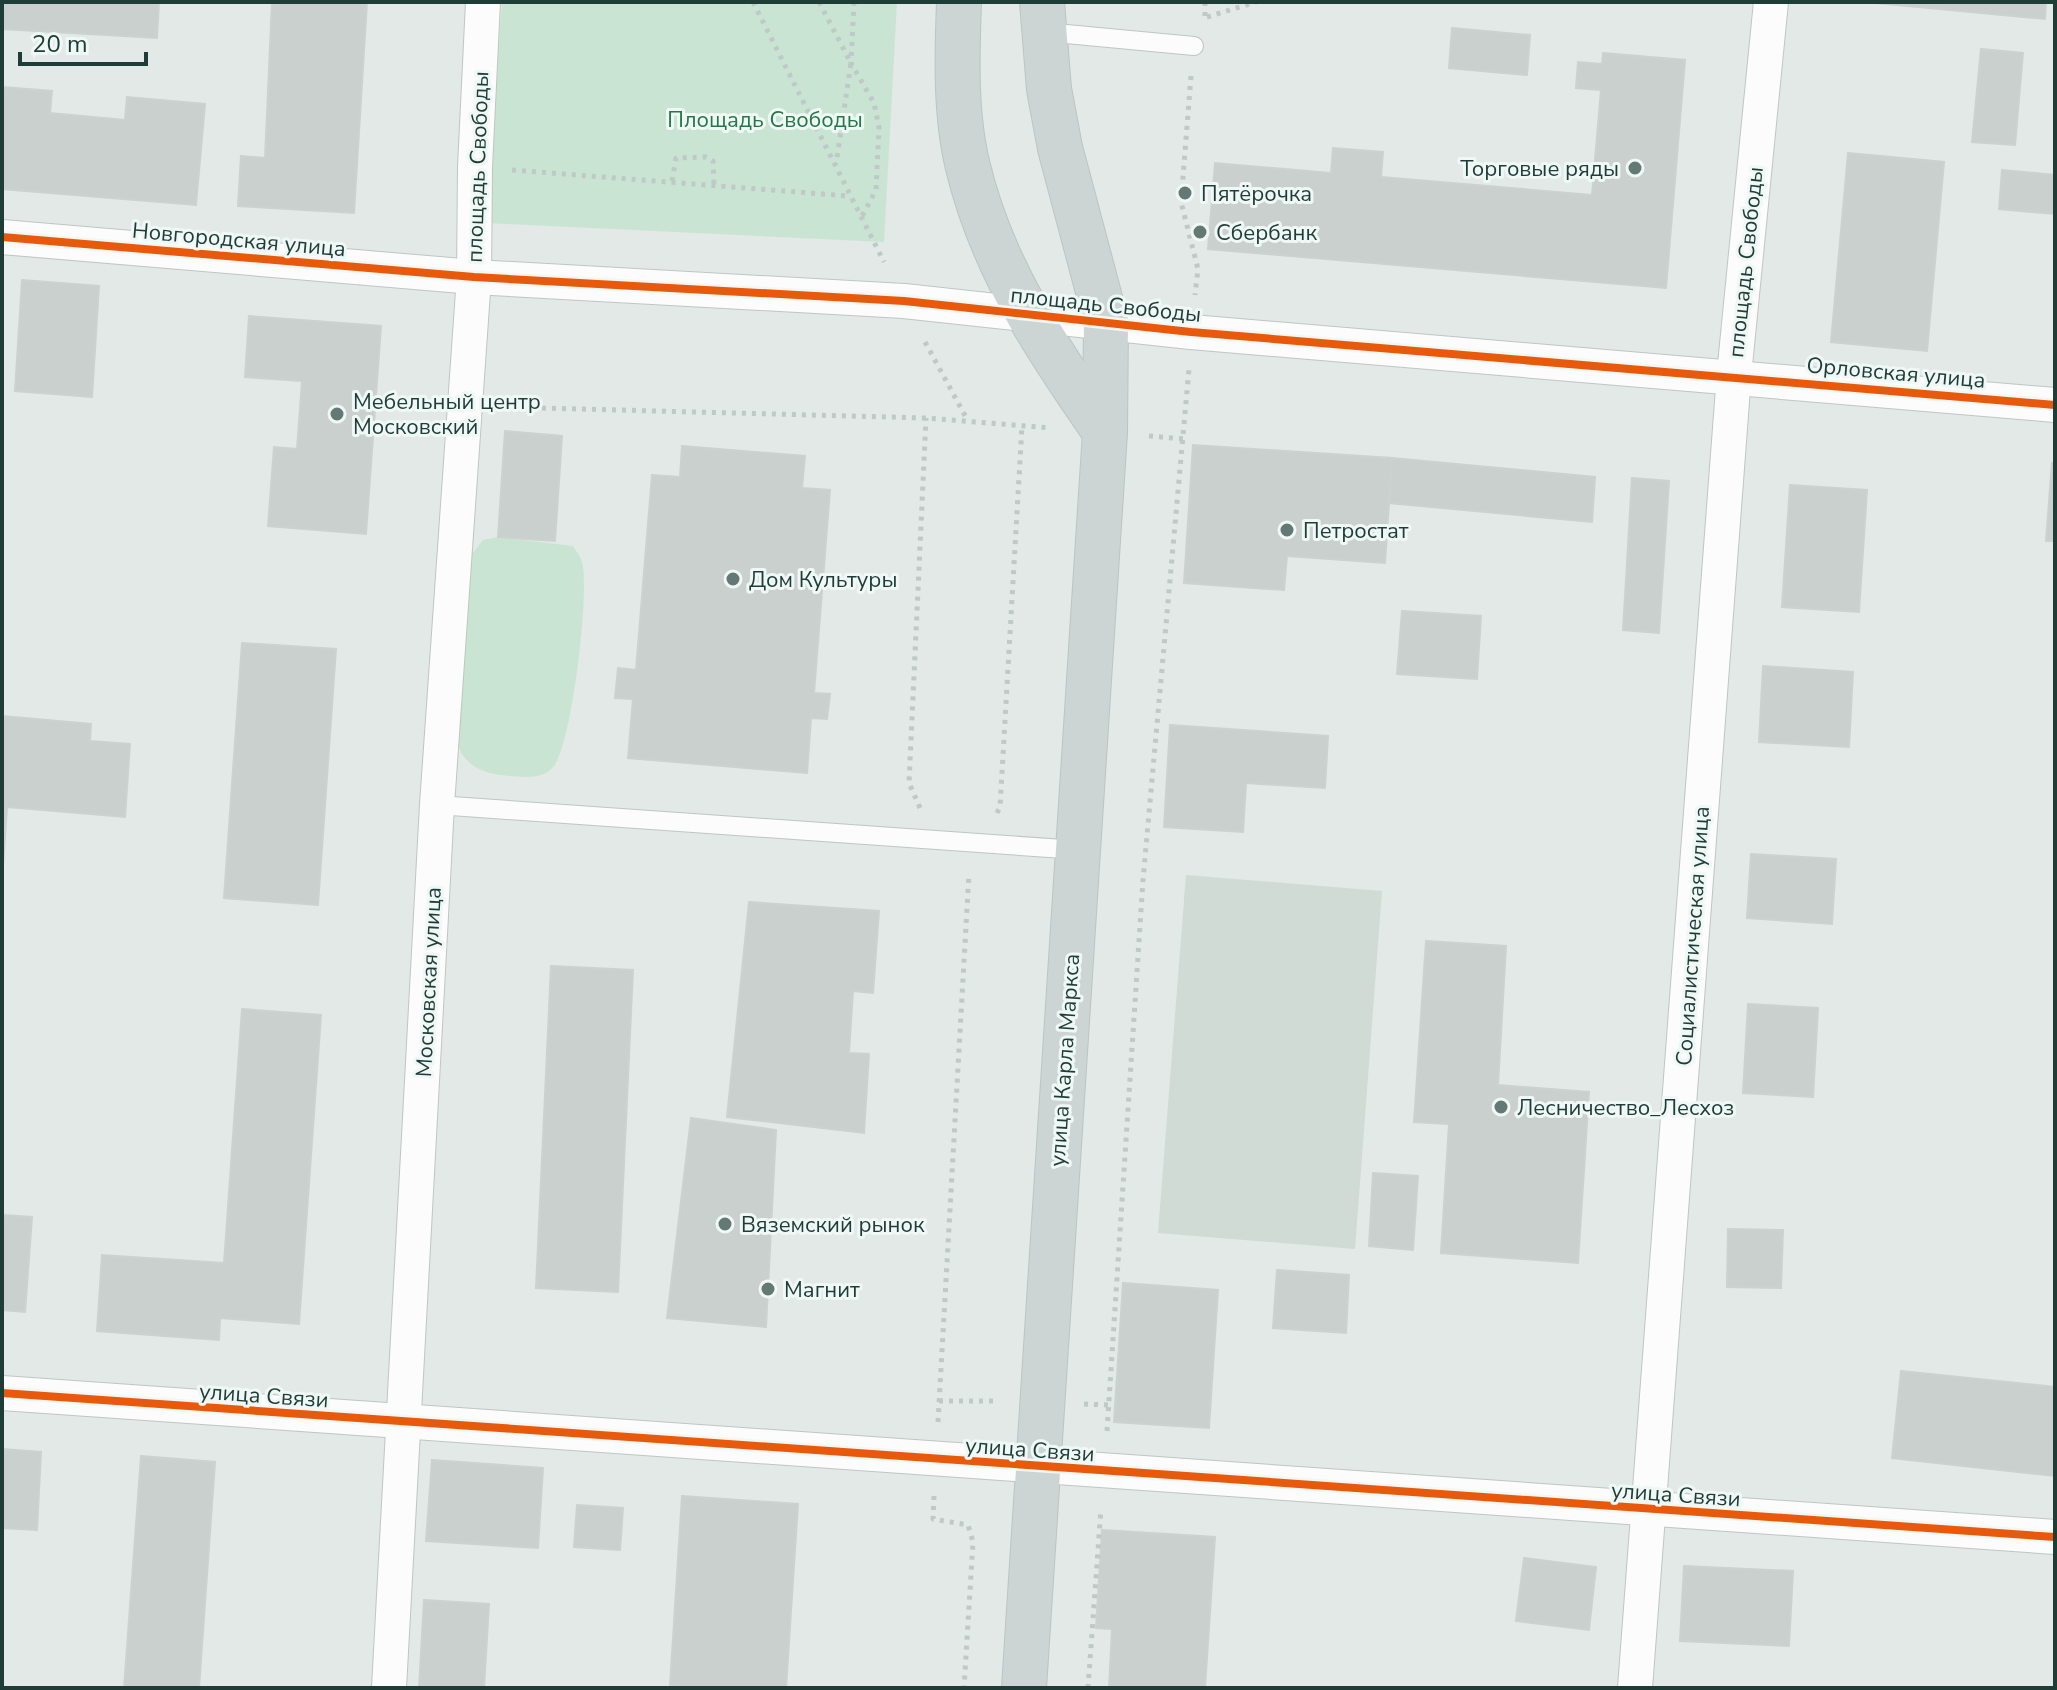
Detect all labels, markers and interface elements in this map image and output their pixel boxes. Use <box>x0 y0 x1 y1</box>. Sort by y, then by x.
scale bar <box>20 16 146 66</box>
text: 20 m <box>32 28 88 60</box>
street label: площадь Свободы <box>460 71 496 263</box>
park label: Площадь Свободы <box>667 105 863 135</box>
place label: Торговые ряды <box>1460 154 1619 184</box>
marker: Торговые ряды <box>1626 159 1644 177</box>
street label: площадь Свободы <box>1721 165 1771 359</box>
place label: Пятёрочка <box>1201 179 1312 209</box>
marker: Пятёрочка <box>1176 184 1194 202</box>
street label: Новгородская улица <box>131 216 347 264</box>
place label: Сбербанк <box>1216 218 1317 248</box>
marker: Сбербанк <box>1191 223 1209 241</box>
street label: площадь Свободы <box>1009 280 1203 330</box>
street label: Орловская улица <box>1805 350 1987 396</box>
place label: Мебельный центр Московский <box>353 387 541 442</box>
marker: Мебельный центр Московский <box>328 405 346 423</box>
place label: Петростат <box>1303 516 1409 546</box>
marker: Петростат <box>1278 521 1296 539</box>
place label: Дом Культуры <box>749 565 897 595</box>
marker: Дом Культуры <box>724 570 742 588</box>
street label: Социалистическая улица <box>1669 805 1717 1067</box>
street label: Московская улица <box>409 886 449 1078</box>
street label: улица Карла Маркса <box>1043 953 1087 1168</box>
place label: Лесничество_Лесхоз <box>1517 1093 1734 1123</box>
marker: Лесничество_Лесхоз <box>1492 1098 1510 1116</box>
place label: Вяземский рынок <box>741 1210 925 1240</box>
marker: Вяземский рынок <box>716 1215 734 1233</box>
place label: Магнит <box>784 1275 860 1305</box>
marker: Магнит <box>759 1280 777 1298</box>
street label: улица Связи <box>198 1377 330 1415</box>
street label: улица Связи <box>964 1431 1096 1469</box>
street label: улица Связи <box>1610 1476 1742 1514</box>

